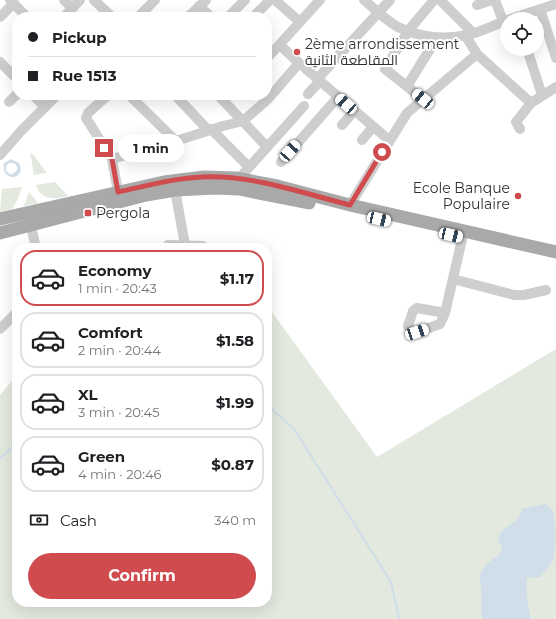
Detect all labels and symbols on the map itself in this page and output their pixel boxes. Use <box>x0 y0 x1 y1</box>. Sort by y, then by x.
place label: 2ème arrondissement المقاطعة الثانية <box>305 35 460 69</box>
marker: 2ème arrondissement المقاطعة الثانية <box>292 47 302 57</box>
car <box>410 87 436 111</box>
car <box>333 92 359 116</box>
callout: 1 min <box>118 134 184 162</box>
car <box>278 138 302 164</box>
route end <box>95 139 113 157</box>
route start <box>373 143 391 161</box>
place label: Ecole Banque Populaire <box>413 179 510 213</box>
marker: Ecole Banque Populaire <box>513 191 523 201</box>
place label: Pergola <box>96 204 150 222</box>
marker: Pergola <box>83 208 93 218</box>
car <box>366 210 392 228</box>
car <box>438 226 464 244</box>
car <box>404 323 430 341</box>

